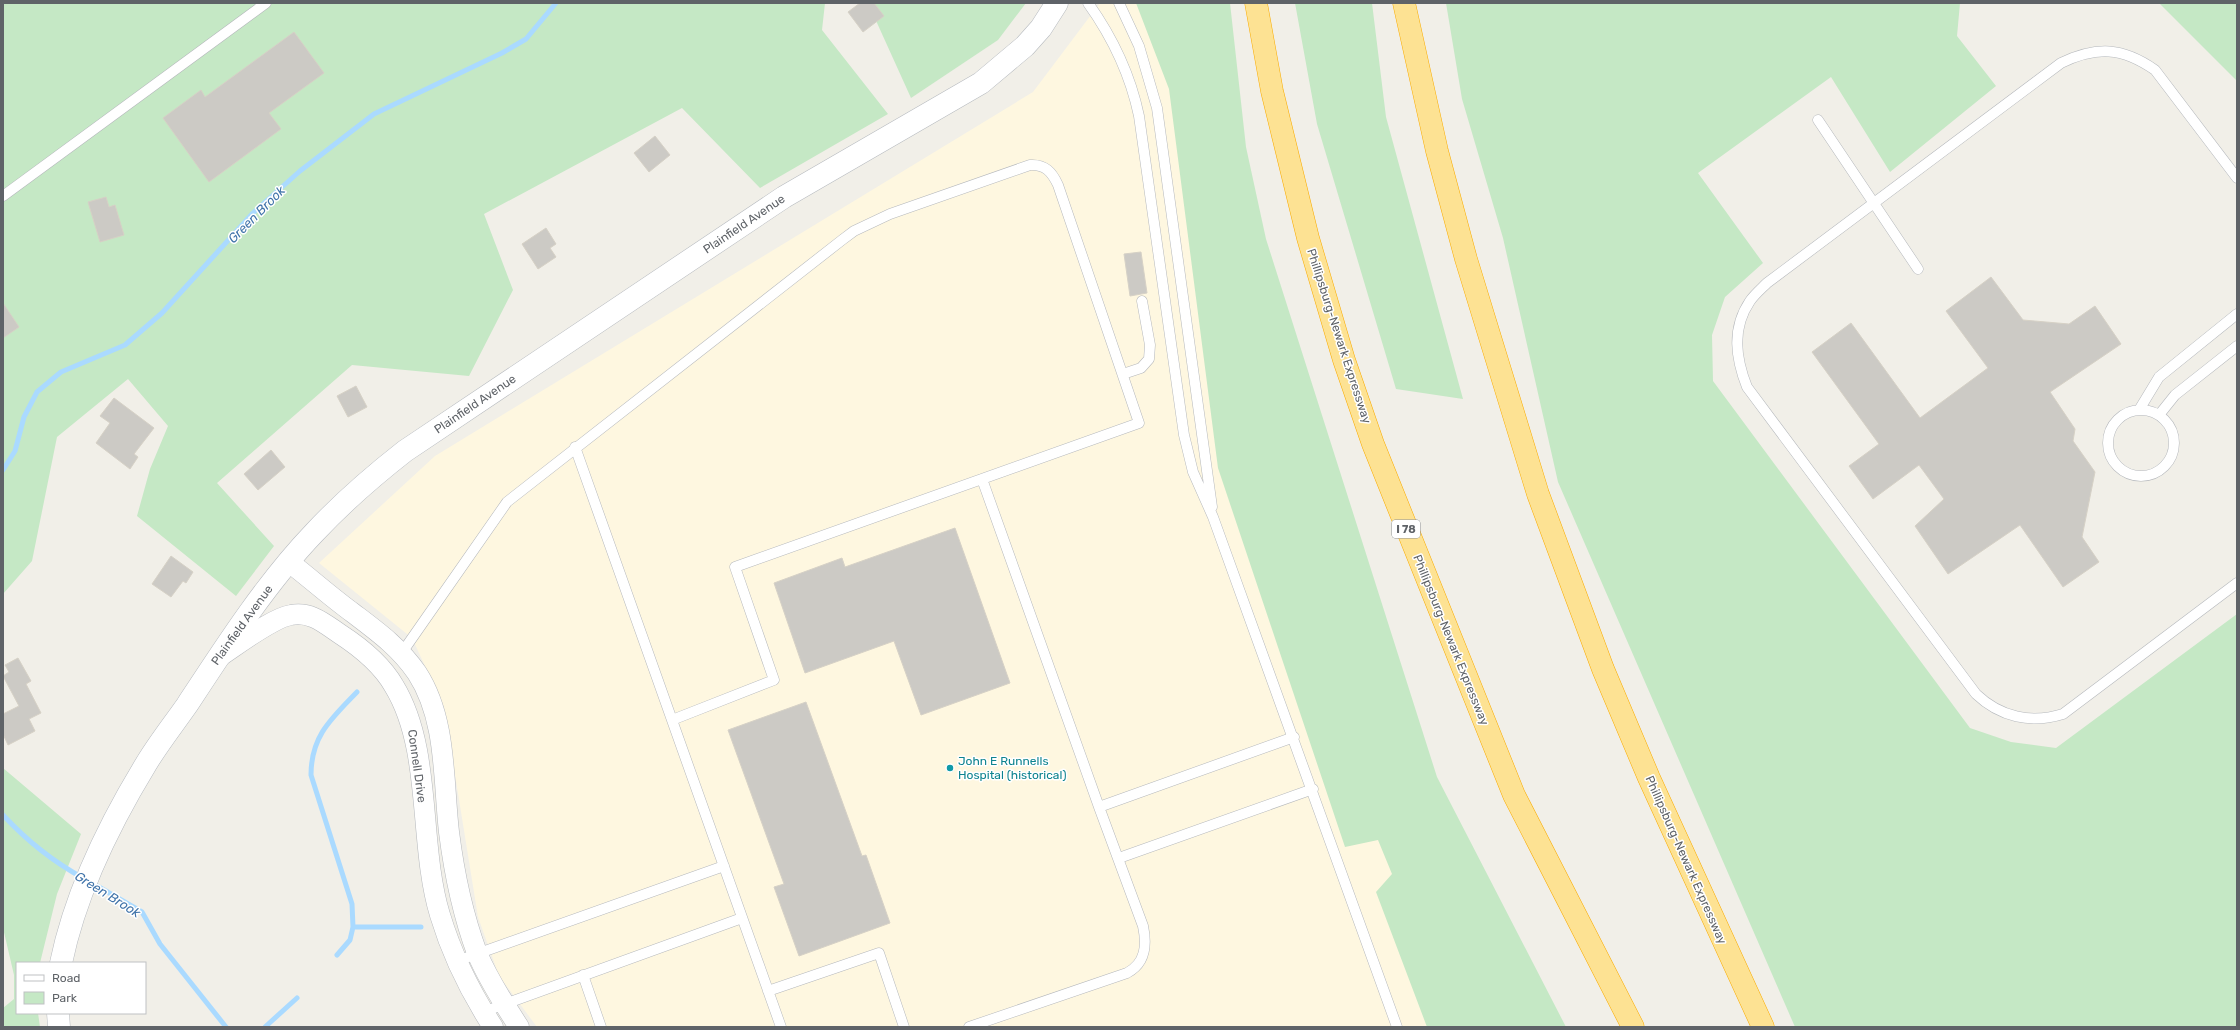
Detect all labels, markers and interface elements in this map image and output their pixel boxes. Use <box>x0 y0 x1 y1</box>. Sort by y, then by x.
water label: Green Brook <box>225 182 288 246</box>
street label: Plainfield Avenue <box>701 191 788 256</box>
street label: Phillipsburg-Newark Expressway <box>1304 247 1374 425</box>
street label: Plainfield Avenue <box>432 371 519 436</box>
road number: I 78 <box>1392 520 1420 538</box>
street label: Phillipsburg-Newark Expressway <box>1410 553 1492 728</box>
street label: Plainfield Avenue <box>208 582 276 668</box>
street label: Connell Drive <box>405 728 429 804</box>
place label: John E Runnells Hospital (historical) <box>958 754 1066 782</box>
marker: John E Runnells Hospital (historical) <box>945 763 955 773</box>
street label: Phillipsburg-Newark Expressway <box>1642 774 1730 947</box>
water label: Green Brook <box>72 868 144 921</box>
legend <box>16 962 146 1014</box>
text: Road <box>52 971 80 985</box>
text: Park <box>52 991 78 1005</box>

